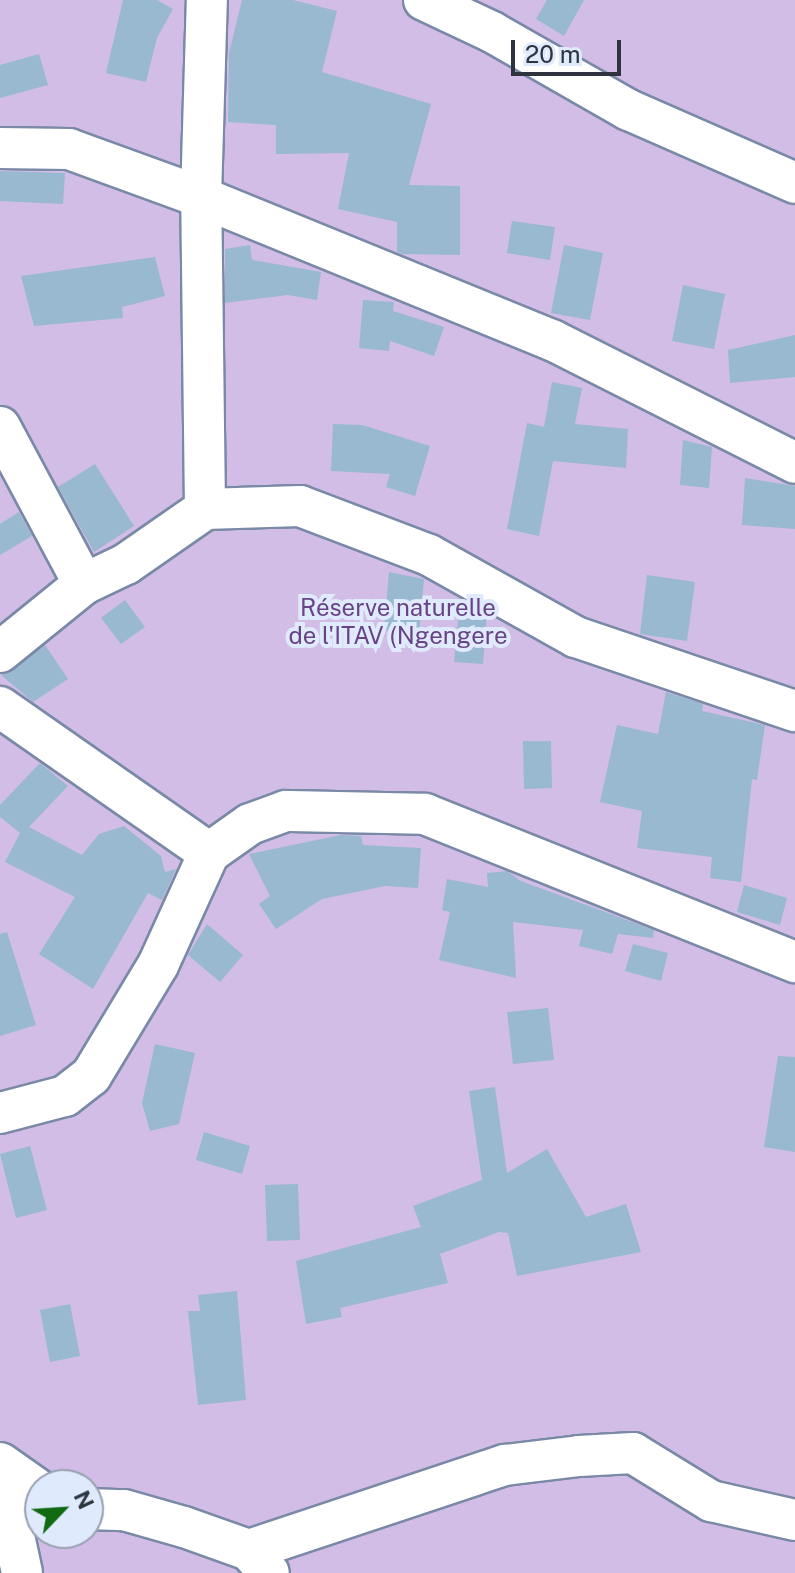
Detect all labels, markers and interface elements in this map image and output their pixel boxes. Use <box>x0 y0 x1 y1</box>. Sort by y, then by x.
scale bar <box>515 24 625 74</box>
text: 20 m <box>525 40 581 68</box>
park label: Réserve naturelle de l'ITAV (Ngengere <box>288 594 508 650</box>
north arrow <box>24 1469 104 1549</box>
text: N <box>69 1486 99 1513</box>

